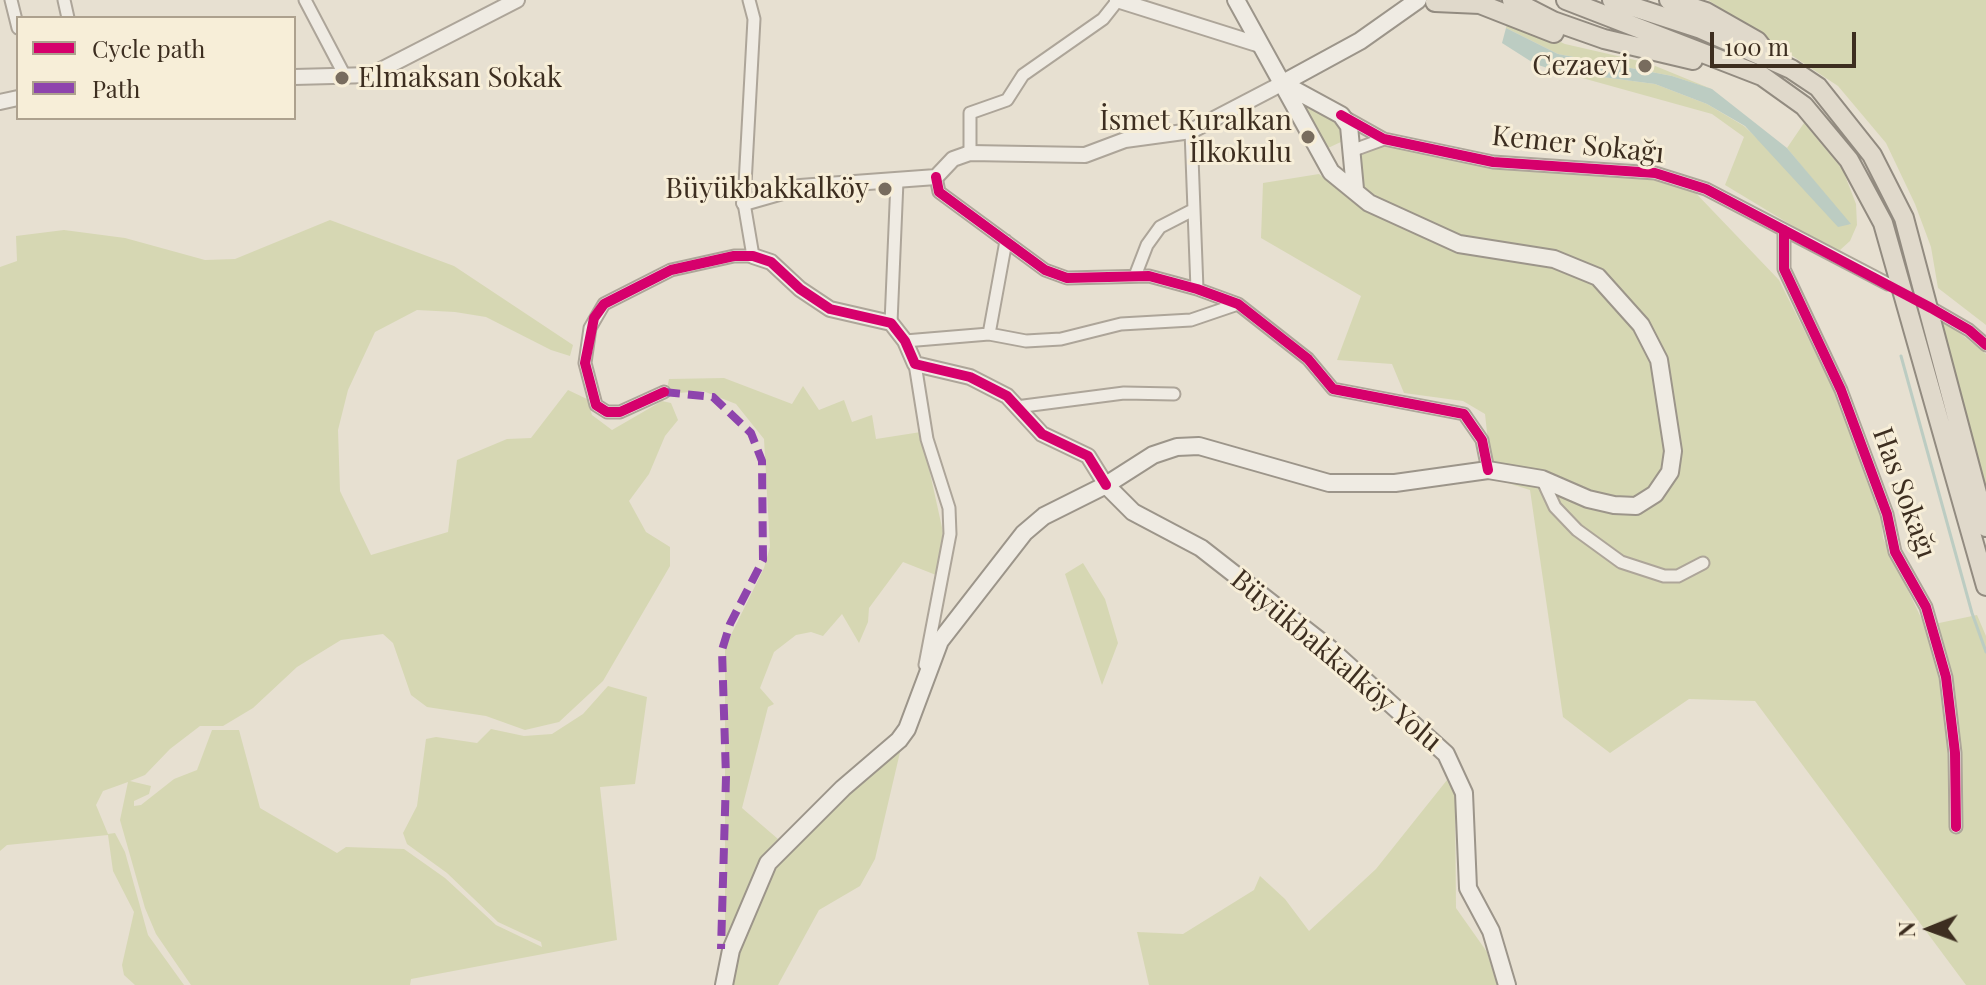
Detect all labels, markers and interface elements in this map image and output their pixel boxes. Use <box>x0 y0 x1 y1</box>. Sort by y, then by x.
legend <box>16 16 296 120</box>
scale bar <box>1714 16 1860 66</box>
text: 100 m <box>1724 30 1789 62</box>
text: Cycle path <box>92 32 205 64</box>
place label: Cezaevi <box>1532 49 1629 83</box>
marker: Cezaevi <box>1636 57 1654 75</box>
place label: Elmaksan Sokak <box>358 61 562 95</box>
marker: Elmaksan Sokak <box>333 69 351 87</box>
text: Path <box>92 72 140 104</box>
place label: İsmet Kuralkan İlkokulu <box>1099 104 1292 170</box>
street label: Kemer Sokağı <box>1490 119 1666 171</box>
marker: İsmet Kuralkan İlkokulu <box>1299 128 1317 146</box>
place label: Büyükbakkalköy <box>665 172 869 206</box>
marker: Büyükbakkalköy <box>876 180 894 198</box>
street label: Has Sokağı <box>1865 423 1943 563</box>
street label: Büyükbakkalköy Yolu <box>1224 563 1448 759</box>
north arrow <box>1890 889 1970 969</box>
text: N <box>1891 921 1921 938</box>

